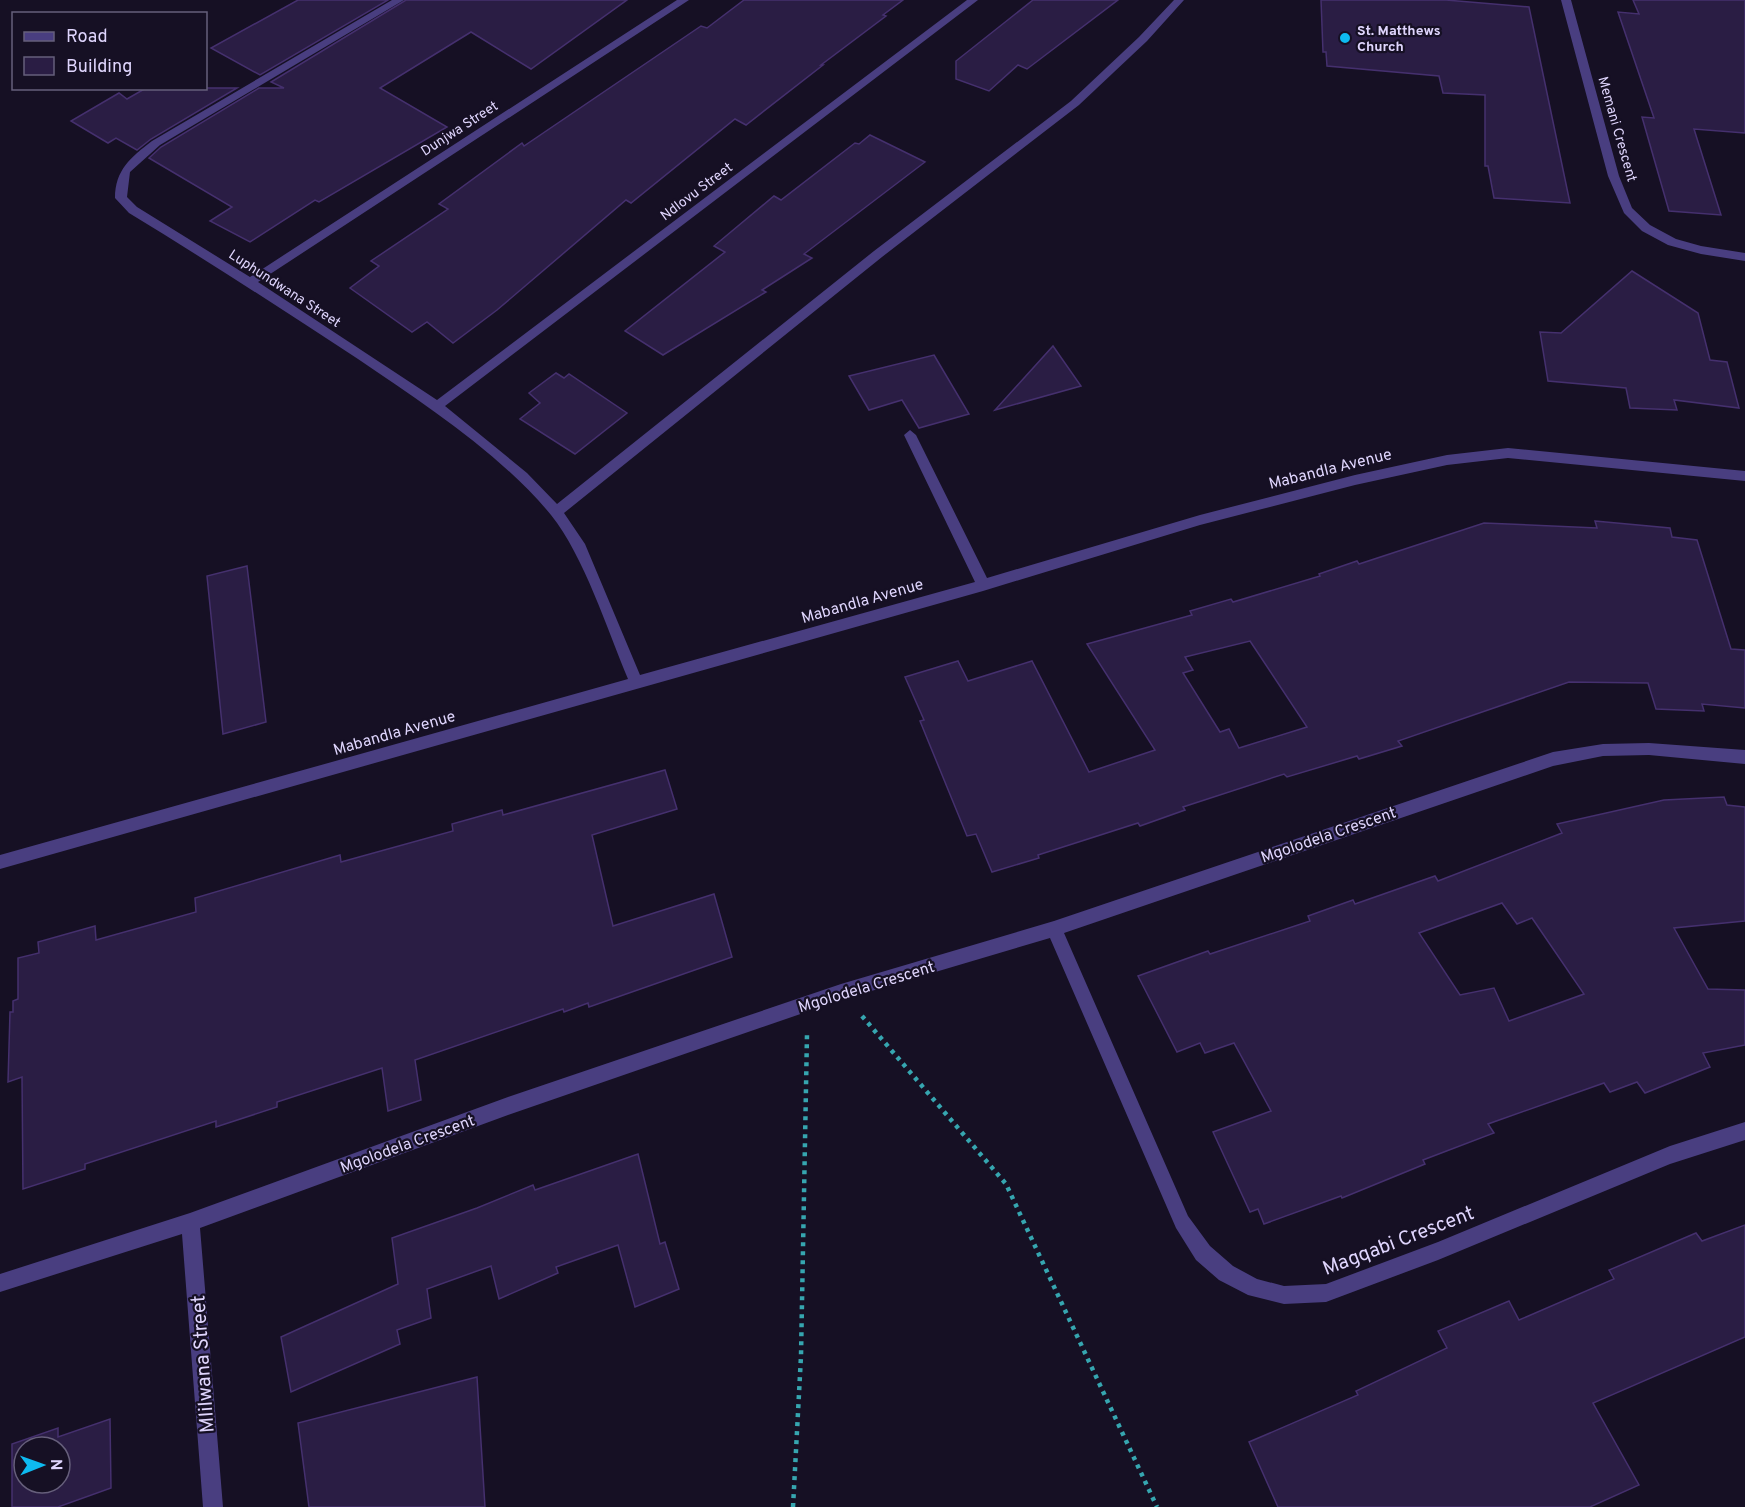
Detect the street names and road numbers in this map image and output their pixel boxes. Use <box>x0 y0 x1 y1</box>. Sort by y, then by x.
street label: Memani Crescent <box>1593 75 1640 184</box>
street label: Dunjwa Street <box>418 98 502 160</box>
street label: Ndlovu Street <box>657 159 736 225</box>
street label: Luphundwana Street <box>225 247 343 332</box>
street label: Mabandla Avenue <box>1267 445 1394 495</box>
street label: Mabandla Avenue <box>799 575 926 629</box>
street label: Mabandla Avenue <box>331 707 458 761</box>
street label: Mgolodela Crescent <box>1258 803 1399 868</box>
street label: Mgolodela Crescent <box>796 958 937 1018</box>
street label: Mgolodela Crescent <box>338 1111 478 1179</box>
street label: Magqabi Crescent <box>1319 1201 1478 1283</box>
street label: Mlilwana Street <box>186 1294 222 1434</box>

